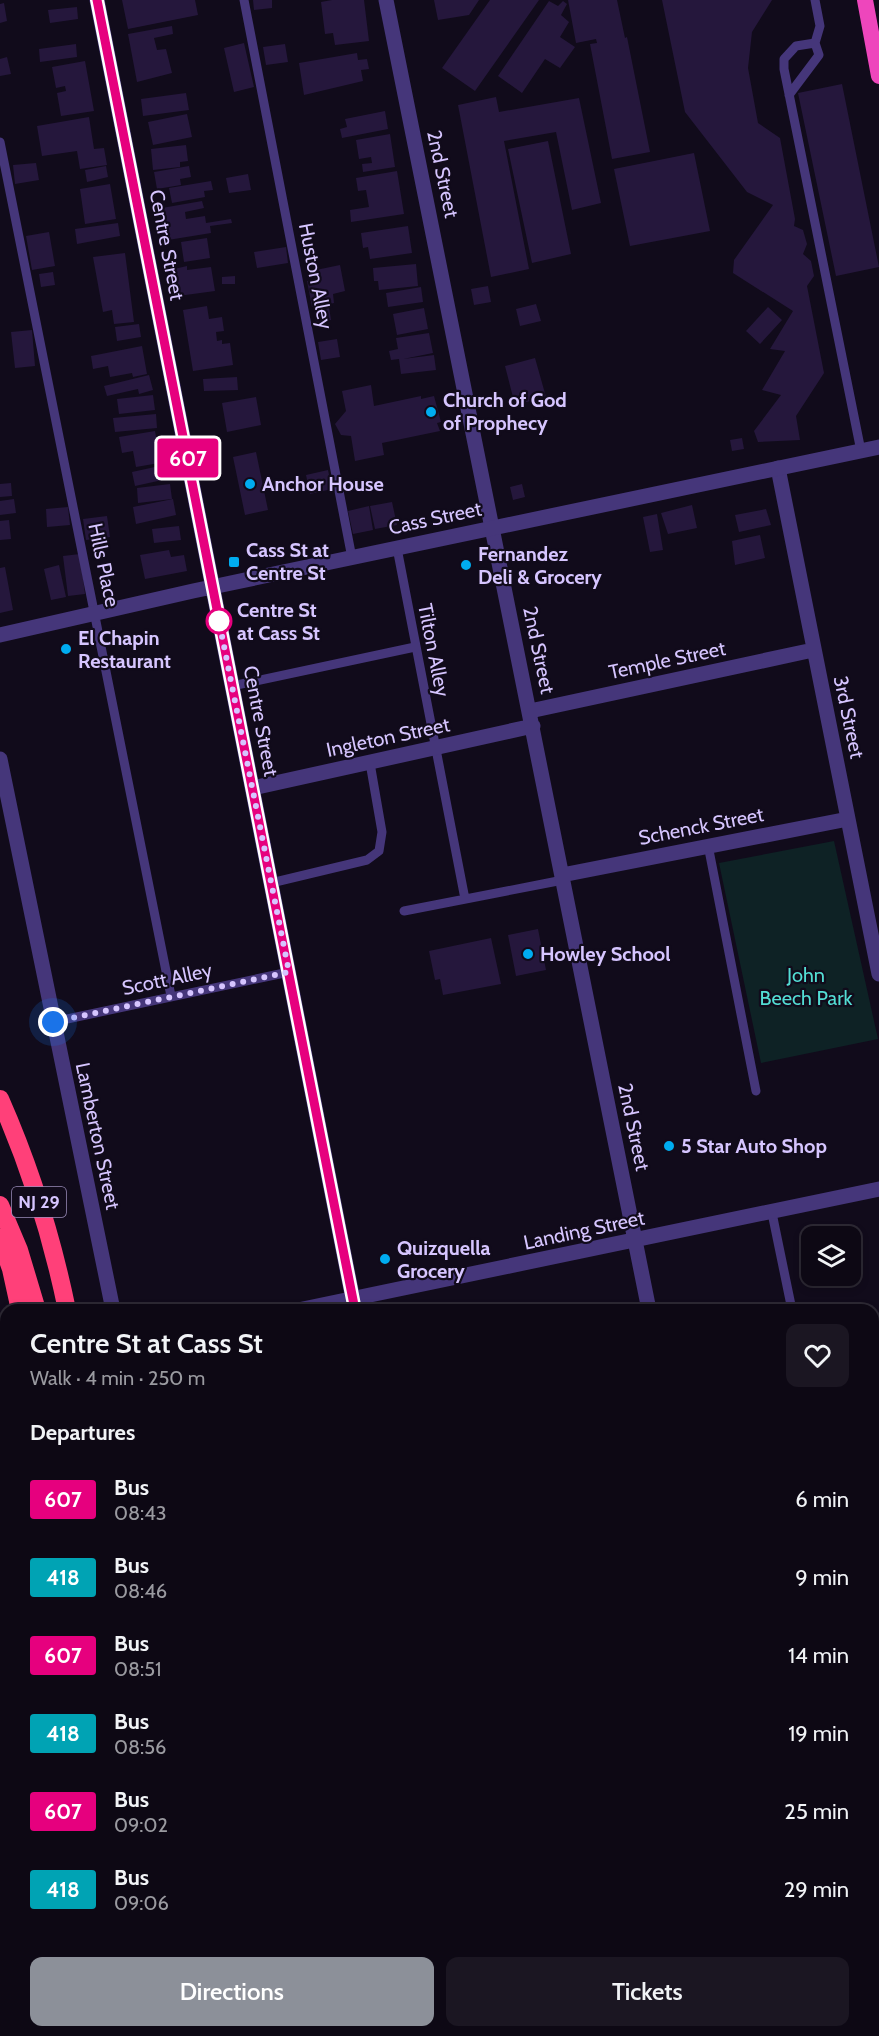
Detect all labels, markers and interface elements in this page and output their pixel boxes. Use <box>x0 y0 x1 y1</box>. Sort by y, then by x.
street label: 2nd Street <box>422 128 464 220</box>
street label: Centre Street <box>145 188 190 303</box>
street label: Huston Alley <box>294 221 338 331</box>
place label: Church of God of Prophecy <box>443 388 567 435</box>
marker: Church of God of Prophecy <box>424 405 438 419</box>
line badge: 607 <box>154 438 222 478</box>
text: 607 <box>169 446 207 471</box>
place label: Anchor House <box>262 472 384 496</box>
marker: Anchor House <box>243 477 257 491</box>
street label: Cass Street <box>386 496 484 540</box>
street label: Hills Place <box>83 521 125 609</box>
place label: Cass St at Centre St <box>246 538 329 585</box>
place label: Fernandez Deli & Grocery <box>478 542 602 589</box>
marker: Cass St at Centre St <box>227 555 241 569</box>
marker: Fernandez Deli & Grocery <box>459 558 473 572</box>
place label: Centre St at Cass St <box>237 598 320 645</box>
street label: Tilton Alley <box>413 601 455 699</box>
street label: 2nd Street <box>518 604 560 696</box>
marker: Centre St at Cass St <box>206 608 232 634</box>
place label: El Chapin Restaurant <box>78 626 171 673</box>
street label: Temple Street <box>606 636 728 684</box>
marker: El Chapin Restaurant <box>59 642 73 656</box>
street label: Centre Street <box>239 664 284 779</box>
street label: 3rd Street <box>829 673 870 761</box>
street label: Ingleton Street <box>324 712 452 762</box>
street label: Schenck Street <box>636 802 766 850</box>
place label: Howley School <box>540 942 670 966</box>
marker: Howley School <box>521 947 535 961</box>
street label: Scott Alley <box>120 958 214 1000</box>
park label: John Beech Park <box>760 963 852 1010</box>
your location <box>38 1007 68 1037</box>
street label: Lamberton Street <box>71 1060 125 1212</box>
street label: 2nd Street <box>613 1081 655 1173</box>
place label: 5 Star Auto Shop <box>681 1134 827 1158</box>
marker: 5 Star Auto Shop <box>662 1139 676 1153</box>
road number: NJ 29 <box>12 1187 66 1217</box>
street label: Landing Street <box>521 1205 647 1255</box>
map controls <box>801 1226 861 1286</box>
button: layers <box>801 1226 861 1286</box>
place label: Quizquella Grocery <box>397 1236 491 1283</box>
marker: Quizquella Grocery <box>378 1252 392 1266</box>
button: heart <box>786 1324 849 1387</box>
text: Centre St at Cass St <box>30 1326 263 1360</box>
text: Walk · 4 min · 250 m <box>30 1366 205 1390</box>
text: Departures <box>30 1419 135 1446</box>
text: Bus <box>114 1474 149 1501</box>
text: 6 min <box>795 1486 849 1513</box>
text: 607 <box>44 1487 82 1512</box>
text: 08:43 <box>114 1501 167 1525</box>
text: Bus <box>114 1552 149 1579</box>
text: 9 min <box>795 1564 849 1591</box>
text: 418 <box>46 1565 80 1590</box>
text: 08:46 <box>114 1579 167 1603</box>
text: Bus <box>114 1630 149 1657</box>
text: 14 min <box>788 1642 849 1669</box>
text: 607 <box>44 1643 82 1668</box>
text: 08:51 <box>114 1657 162 1681</box>
text: Bus <box>114 1708 149 1735</box>
text: 19 min <box>788 1720 849 1747</box>
text: 418 <box>46 1721 80 1746</box>
text: 08:56 <box>114 1735 166 1759</box>
text: Bus <box>114 1786 149 1813</box>
text: 25 min <box>784 1798 849 1825</box>
text: 607 <box>44 1799 82 1824</box>
text: 09:02 <box>114 1813 168 1837</box>
text: Bus <box>114 1864 149 1891</box>
text: 29 min <box>784 1876 849 1903</box>
text: 418 <box>46 1877 80 1902</box>
text: 09:06 <box>114 1891 169 1915</box>
button: Directions <box>30 1957 434 2026</box>
button: Tickets <box>446 1957 849 2026</box>

